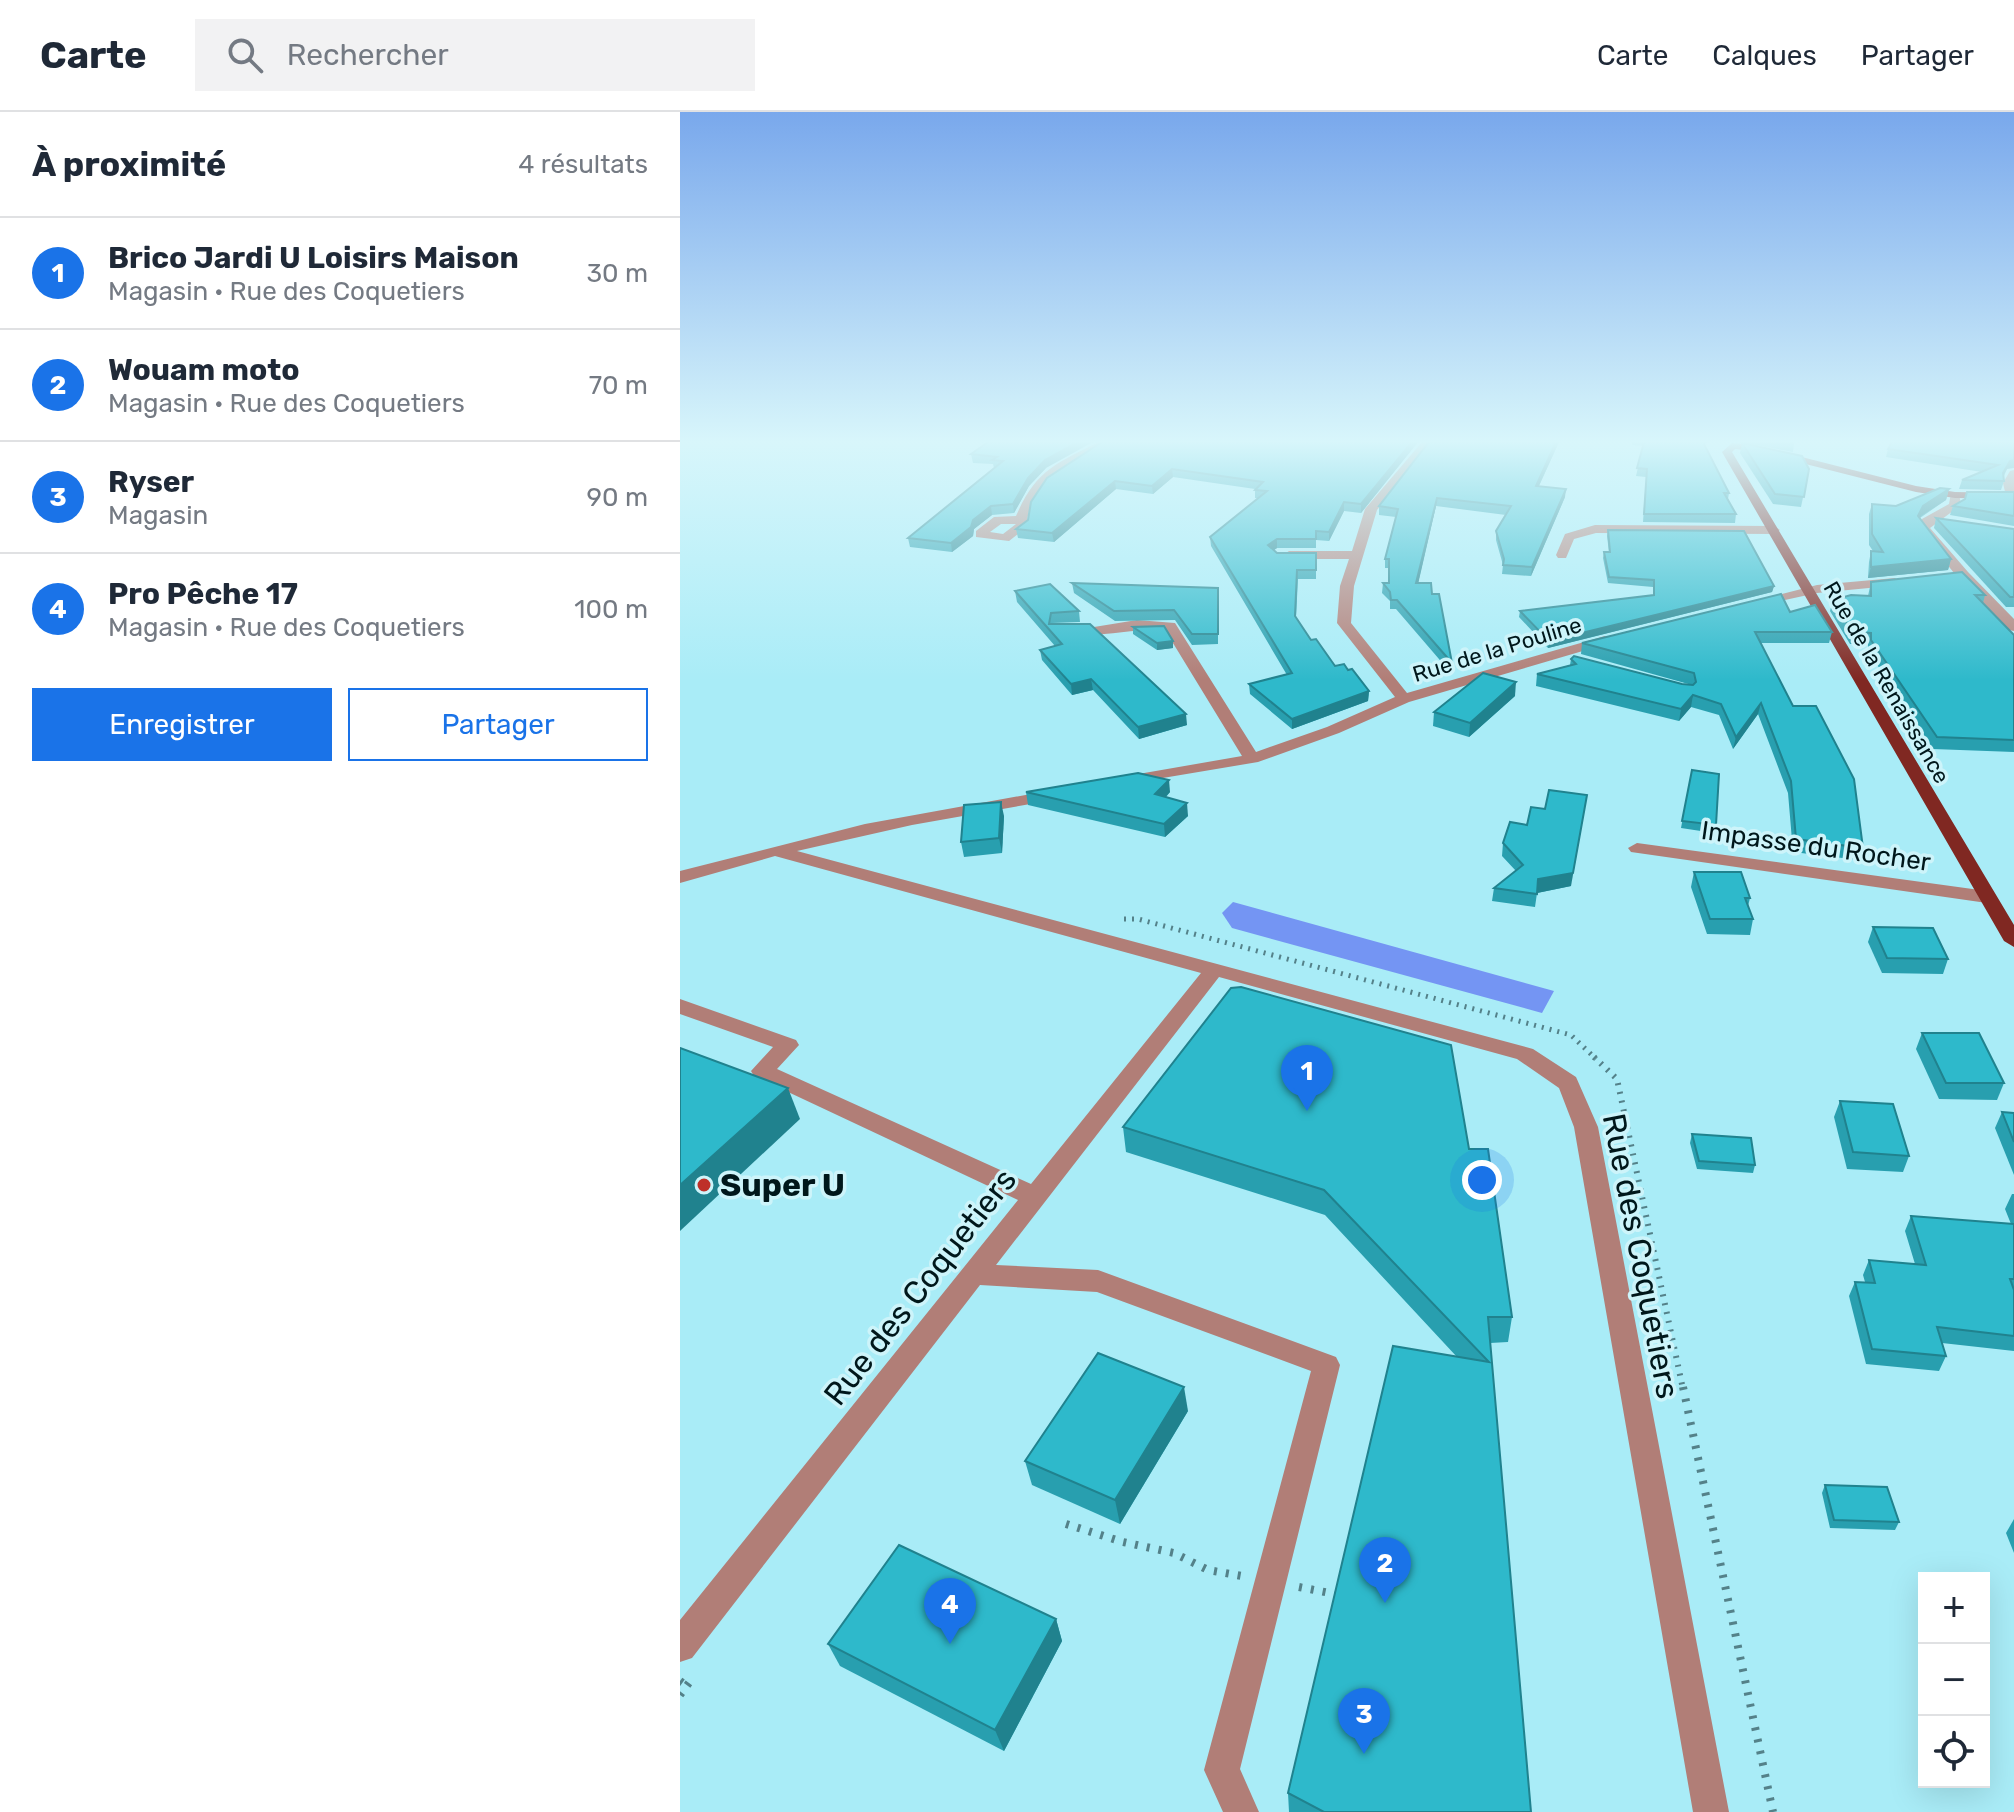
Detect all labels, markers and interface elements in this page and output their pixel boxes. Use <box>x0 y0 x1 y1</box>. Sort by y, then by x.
search box <box>195 19 755 91</box>
text: Carte <box>40 32 147 78</box>
icon: search <box>223 33 267 77</box>
text: Rechercher <box>287 37 449 73</box>
text: Carte <box>1597 39 1668 72</box>
text: Calques <box>1712 39 1817 72</box>
text: Partager <box>1861 39 1974 72</box>
text: À proximité <box>32 144 226 185</box>
text: 4 résultats <box>518 149 648 180</box>
text: Brico Jardi U Loisirs Maison <box>108 240 519 276</box>
text: 1 <box>52 258 64 289</box>
text: 30 m <box>586 258 648 289</box>
text: Magasin · Rue des Coquetiers <box>108 276 465 307</box>
text: Wouam moto <box>108 352 300 388</box>
text: 2 <box>50 370 66 401</box>
text: 70 m <box>589 370 648 401</box>
text: Magasin · Rue des Coquetiers <box>108 388 465 419</box>
text: Ryser <box>108 464 194 500</box>
text: 3 <box>49 482 67 513</box>
text: 90 m <box>587 482 648 513</box>
text: Magasin <box>108 500 208 531</box>
text: Pro Pêche 17 <box>108 576 298 612</box>
street label: Rue de la Renaissance <box>1818 576 1955 788</box>
text: 4 <box>49 594 67 625</box>
text: 100 m <box>574 594 648 625</box>
street label: Rue de la Pouline <box>1409 611 1585 688</box>
text: Magasin · Rue des Coquetiers <box>108 612 465 643</box>
button: Enregistrer <box>32 688 332 761</box>
button: Partager <box>348 688 648 761</box>
street label: Impasse du Rocher <box>1699 815 1933 878</box>
pin: 1 <box>1281 1045 1333 1111</box>
street label: Rue des Coquetiers <box>1595 1110 1687 1402</box>
your location <box>1462 1160 1502 1200</box>
street label: Rue des Coquetiers <box>816 1161 1024 1413</box>
place label: Super U <box>720 1166 845 1204</box>
marker: Super U <box>695 1176 713 1194</box>
pin: 2 <box>1359 1537 1411 1603</box>
map controls <box>1918 1572 1990 1788</box>
button: + <box>1918 1572 1990 1644</box>
pin: 4 <box>924 1578 976 1644</box>
button: − <box>1918 1644 1990 1716</box>
pin: 3 <box>1338 1688 1390 1754</box>
button: locate <box>1918 1716 1990 1788</box>

